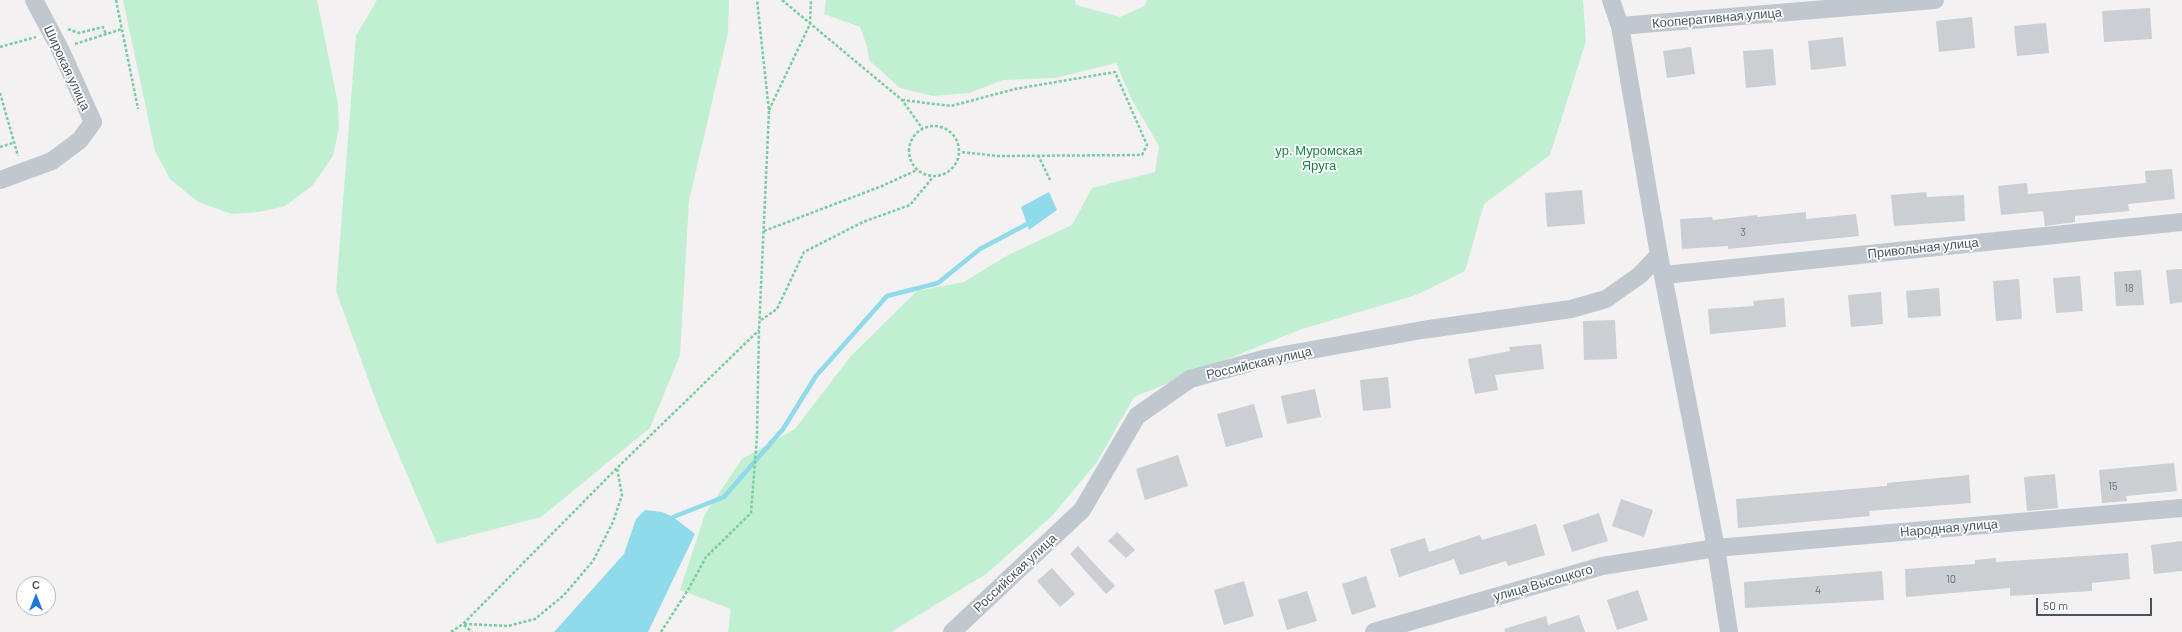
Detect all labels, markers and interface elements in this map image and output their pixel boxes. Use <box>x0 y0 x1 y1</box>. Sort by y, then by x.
street label: Кооперативная улица <box>1651 5 1783 31</box>
street label: Широкая улица <box>40 23 94 113</box>
park label: ур. Муромская Яруга <box>1275 143 1363 174</box>
house number: 3 <box>1740 225 1746 239</box>
street label: Привольная улица <box>1867 234 1979 262</box>
house number: 18 <box>2124 281 2134 295</box>
street label: Российская улица <box>1205 343 1313 383</box>
house number: 15 <box>2108 479 2118 493</box>
street label: Народная улица <box>1899 516 1999 540</box>
street label: Российская улица <box>970 530 1060 616</box>
street label: улица Высоцкого <box>1492 561 1594 605</box>
house number: 10 <box>1946 572 1956 586</box>
north arrow <box>16 576 56 616</box>
text: С <box>32 578 40 591</box>
house number: 4 <box>1815 583 1821 597</box>
scale bar <box>2038 590 2154 616</box>
text: 50 m <box>2043 598 2068 612</box>

